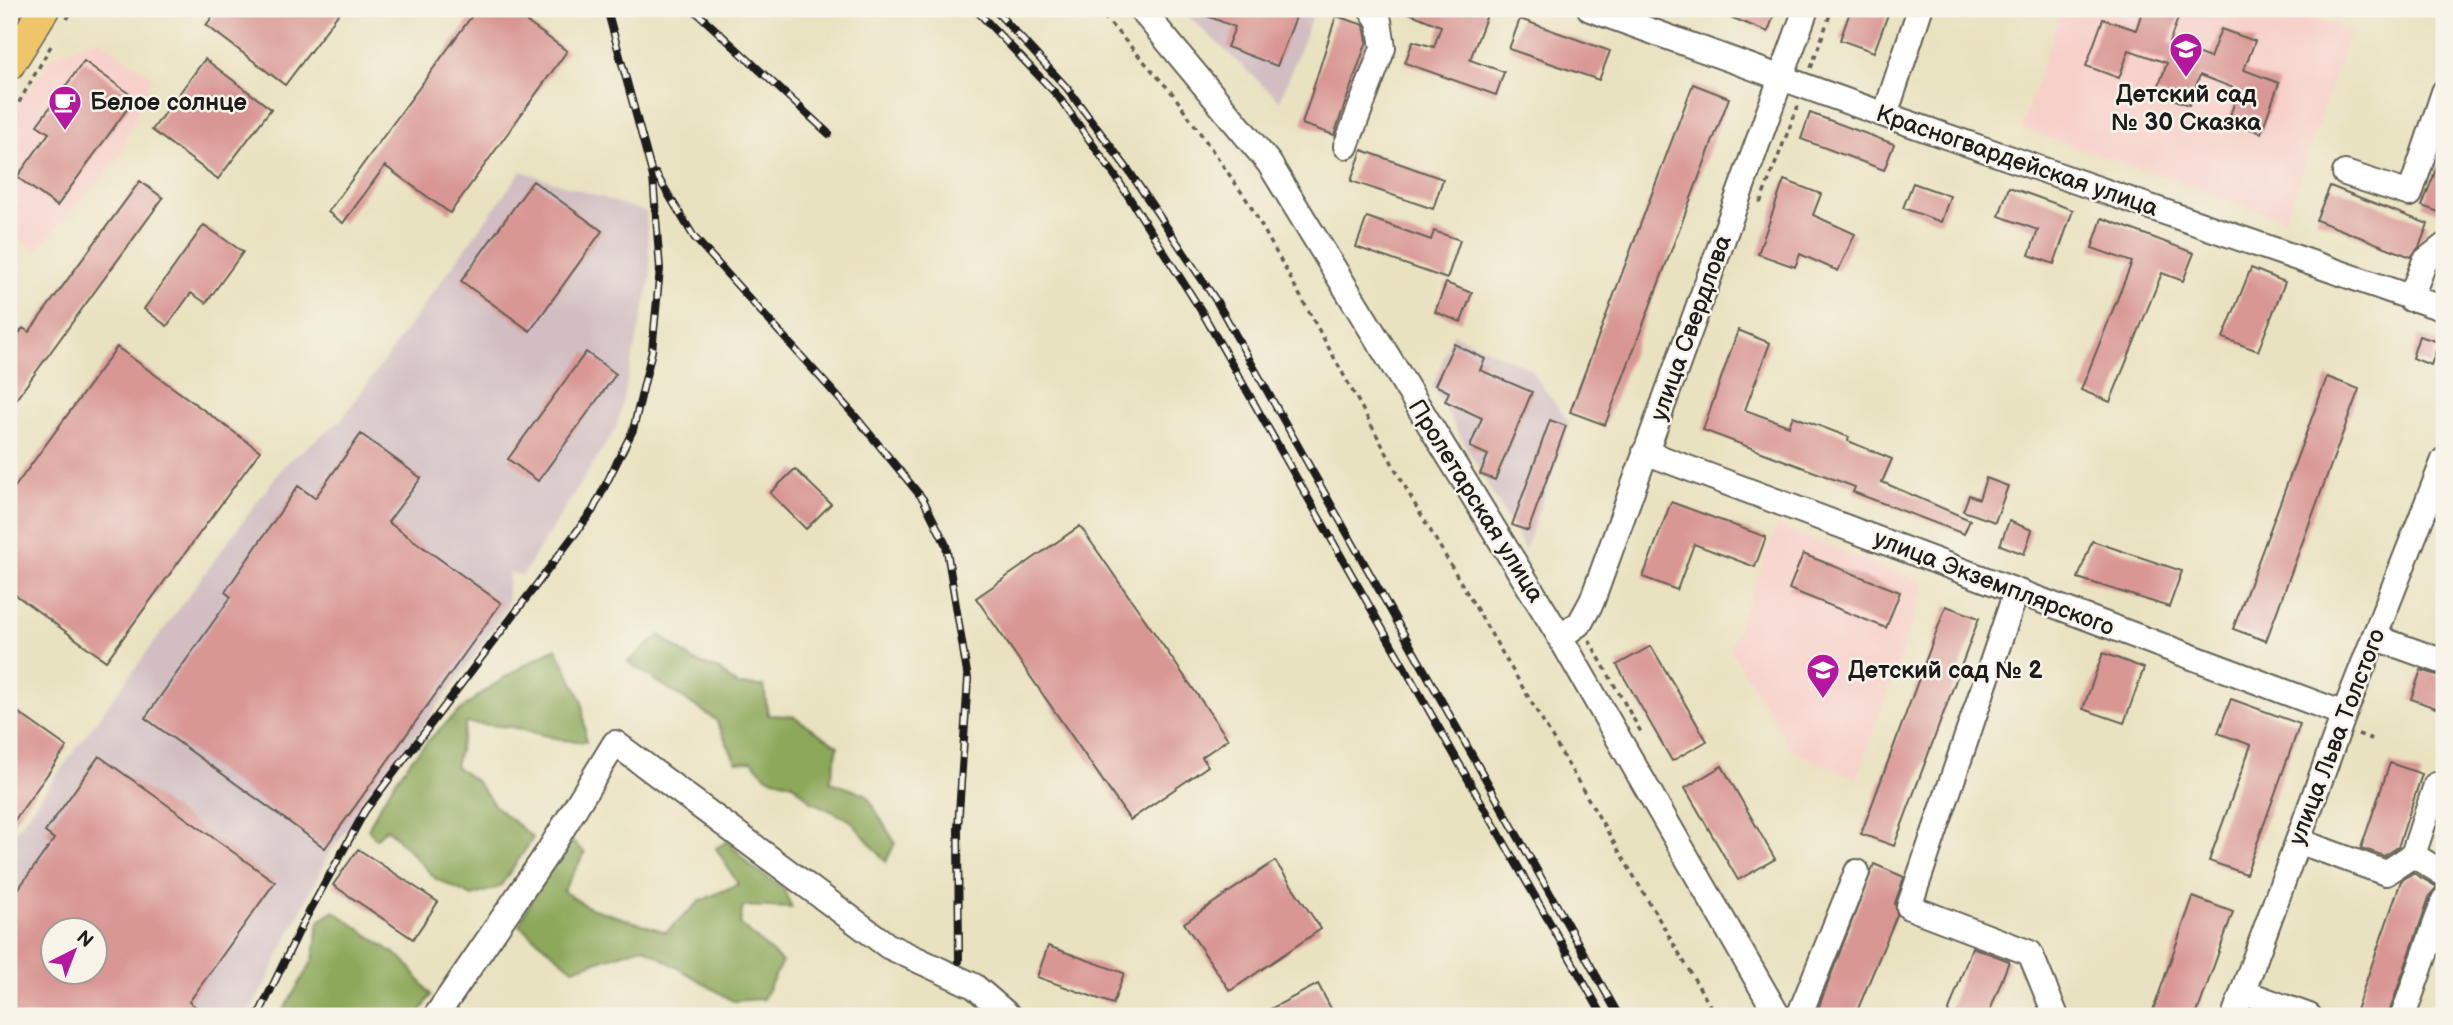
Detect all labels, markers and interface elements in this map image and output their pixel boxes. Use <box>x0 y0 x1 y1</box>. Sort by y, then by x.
school or university icon: Детский сад № 30 Сказка <box>2167 30 2205 79</box>
place label: Детский сад № 30 Сказка <box>2111 80 2262 137</box>
cafe icon: Белое солнце <box>46 83 84 132</box>
place label: Белое солнце <box>90 88 247 117</box>
street label: Красногвардейская улица <box>1872 99 2162 223</box>
street label: улица Свердлова <box>1644 231 1738 425</box>
street label: Пролетарская улица <box>1402 394 1550 608</box>
street label: улица Экземплярского <box>1870 524 2118 642</box>
street label: улица Льва Толстого <box>2282 625 2392 849</box>
school or university icon: Детский сад № 2 <box>1804 651 1842 700</box>
place label: Детский сад № 2 <box>1848 656 2043 685</box>
north arrow <box>38 916 108 986</box>
text: N <box>71 926 97 953</box>

